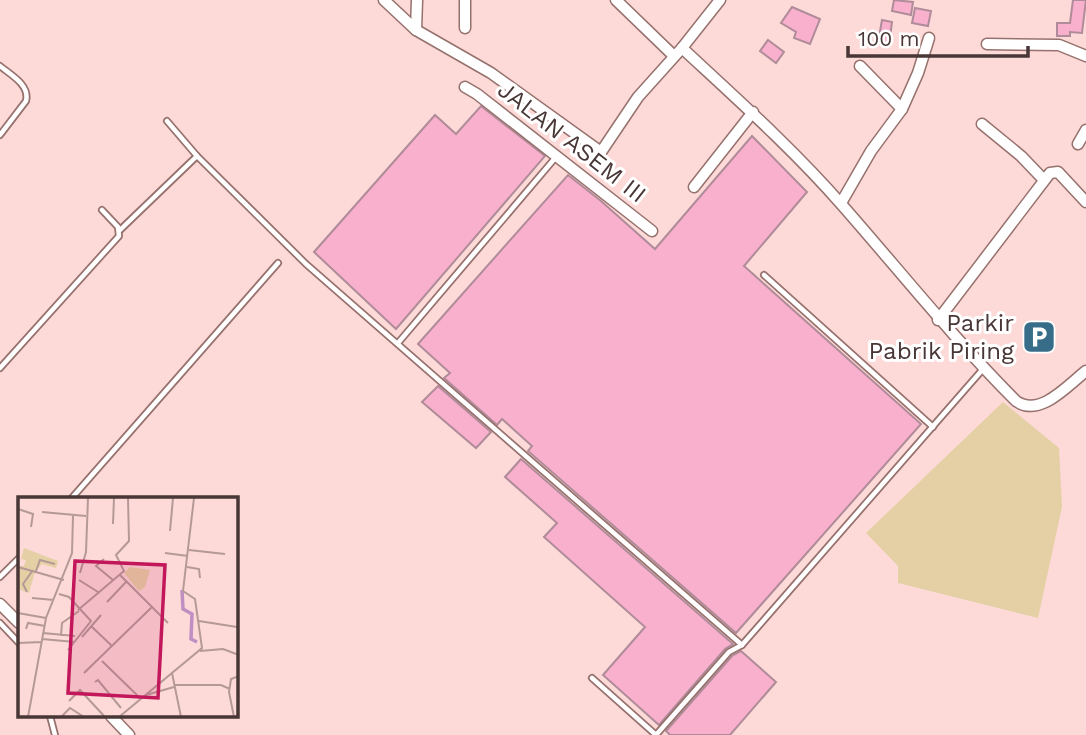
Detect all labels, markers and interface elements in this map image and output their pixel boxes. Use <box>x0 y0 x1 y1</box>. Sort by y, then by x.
scale bar <box>848 14 1028 58</box>
text: 100 m <box>858 26 920 51</box>
street label: JALAN ASEM III <box>492 75 652 209</box>
place label: Parkir Pabrik Piring <box>868 309 1014 365</box>
parking icon: Parkir Pabrik Piring <box>1020 318 1058 356</box>
inset map <box>18 497 238 718</box>

